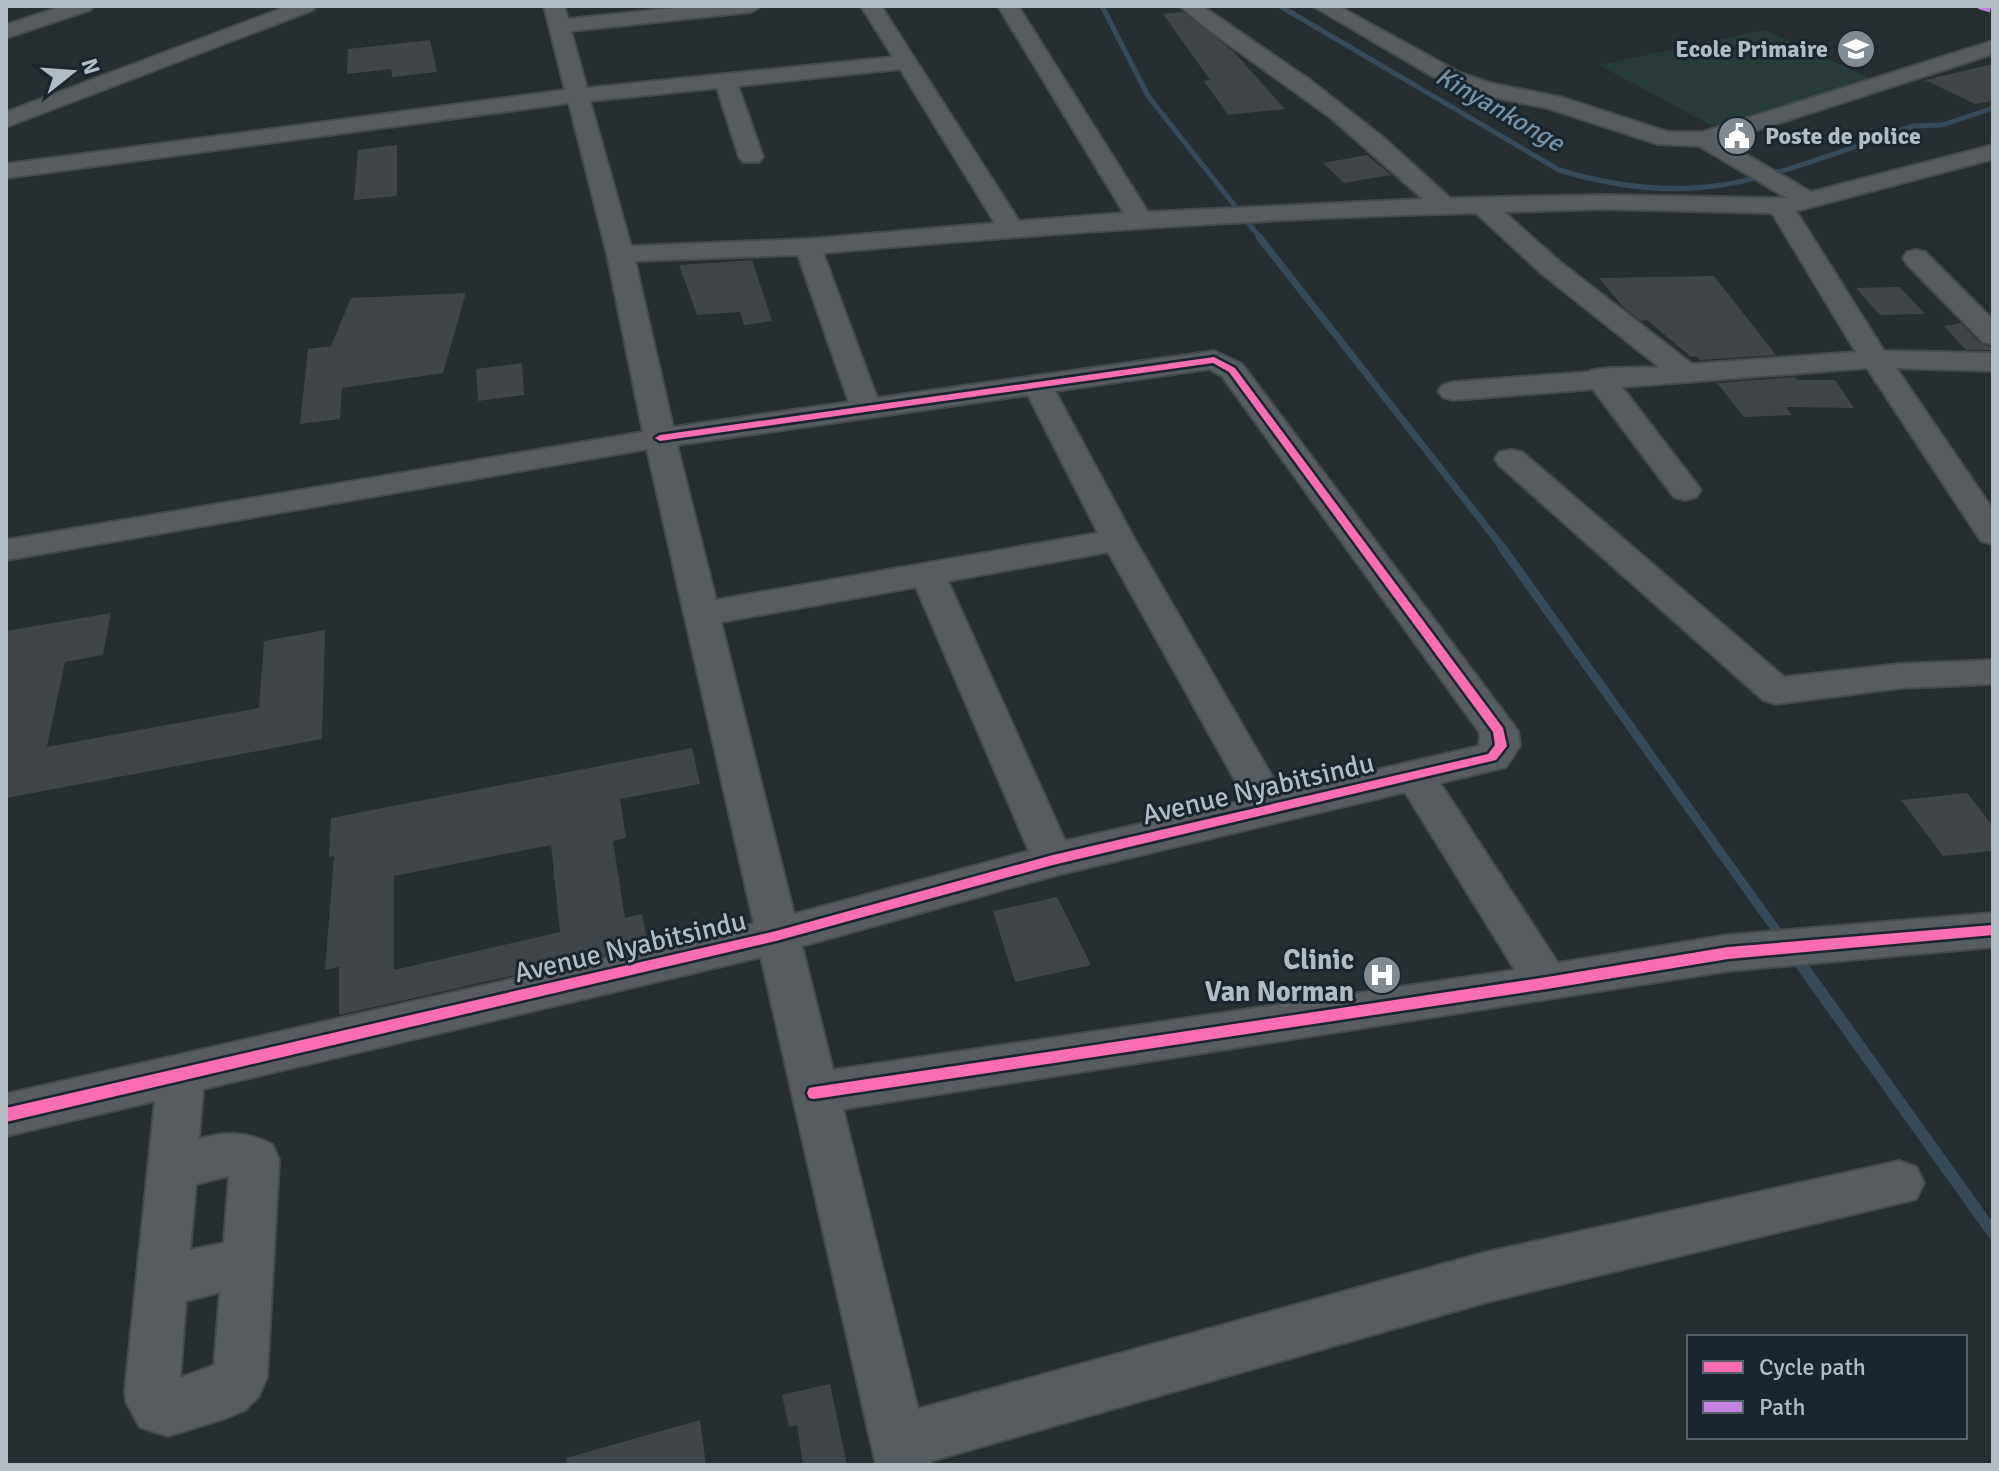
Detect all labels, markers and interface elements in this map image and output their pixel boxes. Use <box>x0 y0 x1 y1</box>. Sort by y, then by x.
school or university icon: Ecole Primaire <box>1835 28 1877 70</box>
north arrow <box>32 32 112 112</box>
place label: Ecole Primaire <box>1675 34 1828 64</box>
text: N <box>75 55 106 78</box>
water label: Kinyankonge <box>1430 60 1571 160</box>
public building icon: Poste de police <box>1716 115 1758 157</box>
place label: Poste de police <box>1765 121 1921 151</box>
street label: Avenue Nyabitsindu <box>1139 746 1378 832</box>
street label: Avenue Nyabitsindu <box>511 904 750 990</box>
place label: Clinic Van Norman <box>1205 943 1354 1009</box>
hospital icon: Clinic Van Norman <box>1361 954 1403 996</box>
legend <box>1687 1335 1967 1439</box>
text: Cycle path <box>1759 1352 1866 1382</box>
text: Path <box>1759 1392 1805 1422</box>

